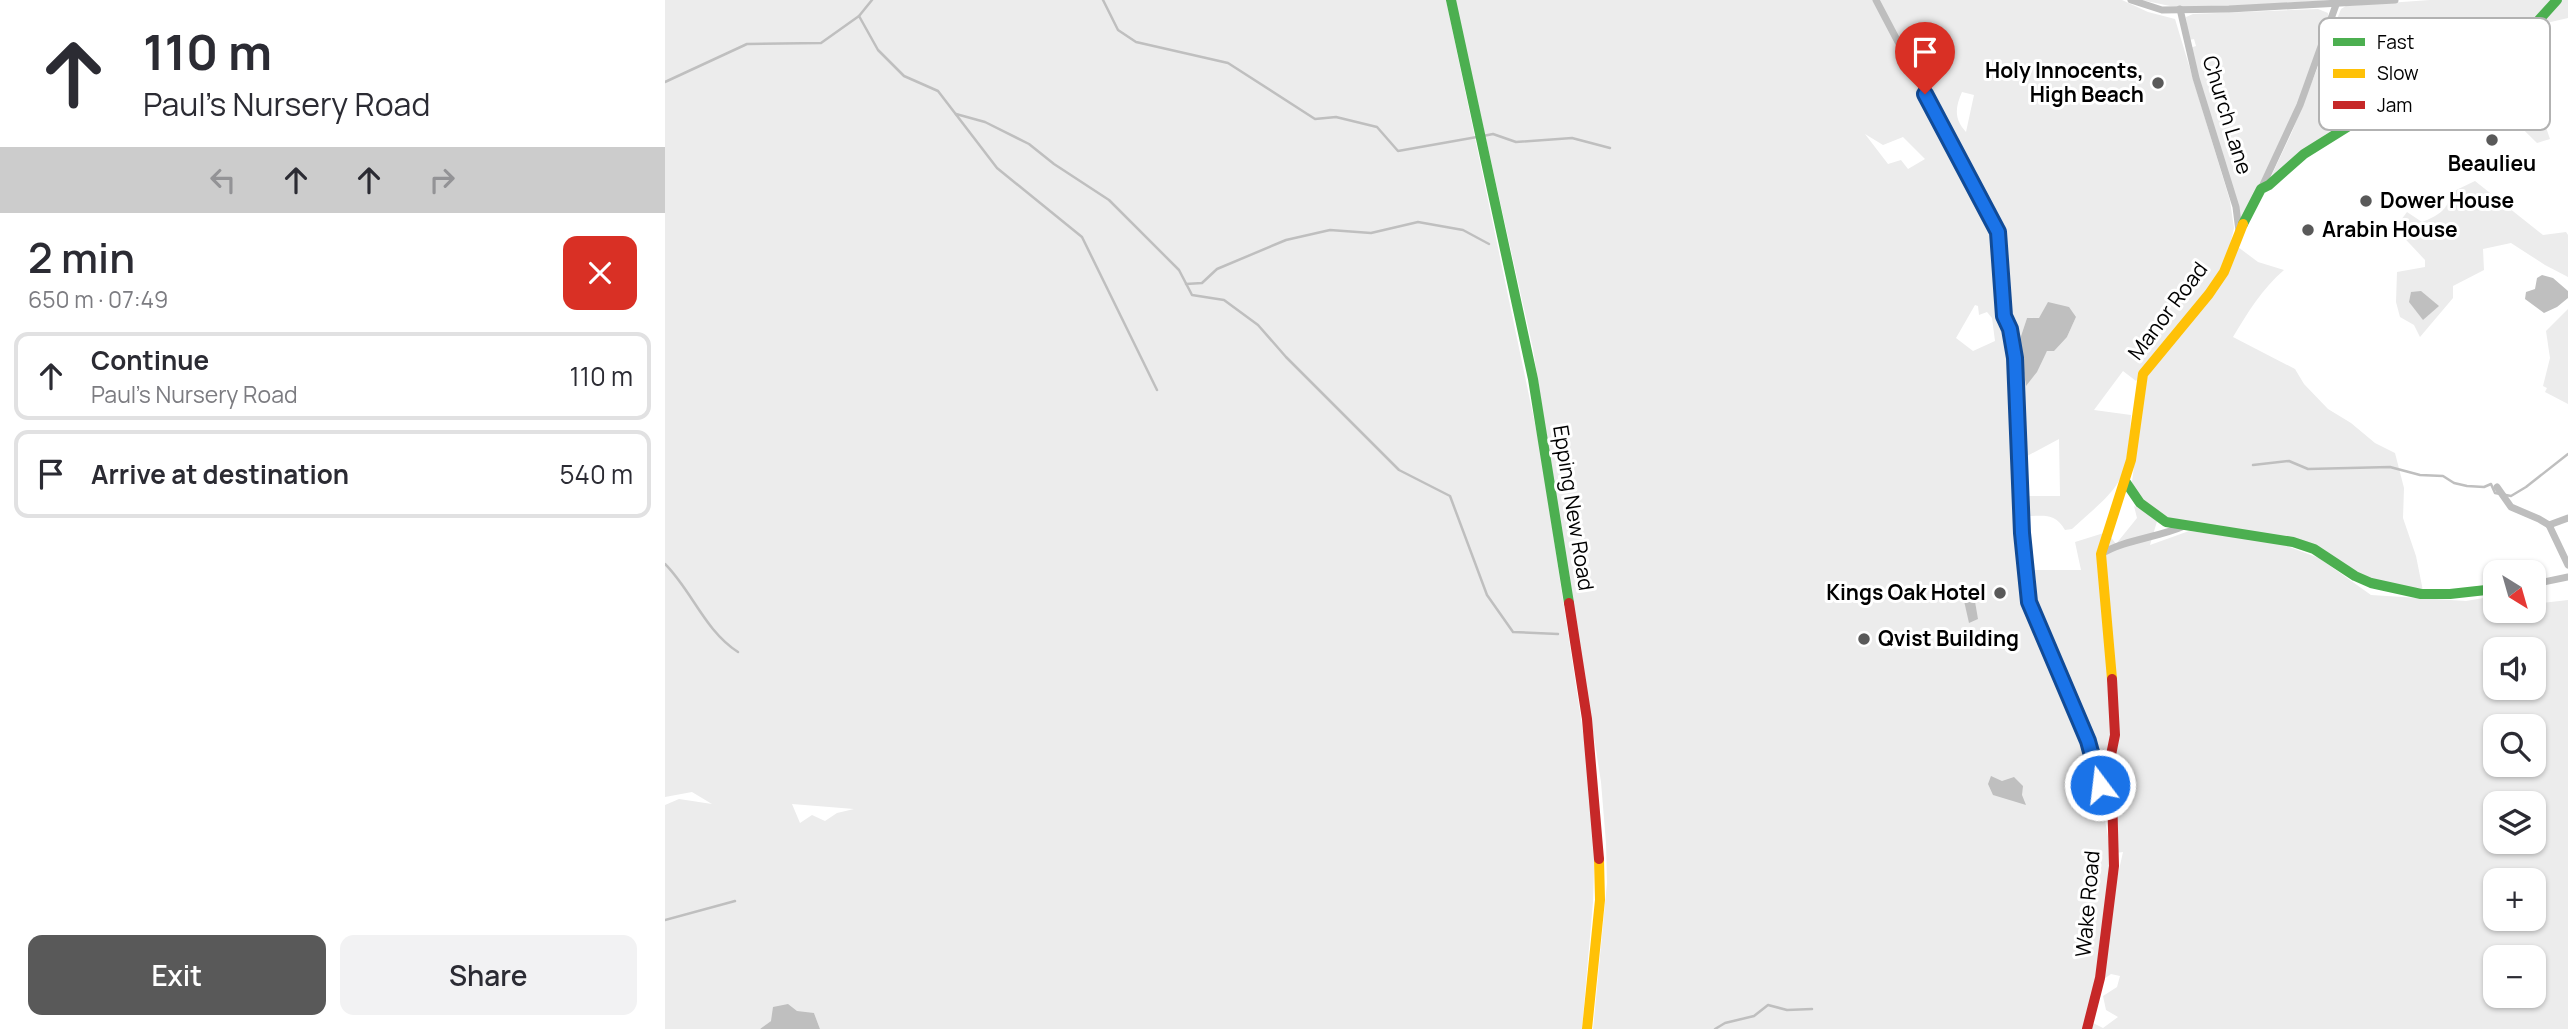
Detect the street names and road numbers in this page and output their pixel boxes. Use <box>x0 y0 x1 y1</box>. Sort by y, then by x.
street label: Church Lane <box>2197 52 2259 177</box>
street label: Manor Road <box>2121 256 2213 365</box>
street label: Epping New Road <box>1547 423 1601 593</box>
street label: Wake Road <box>2068 849 2106 958</box>

